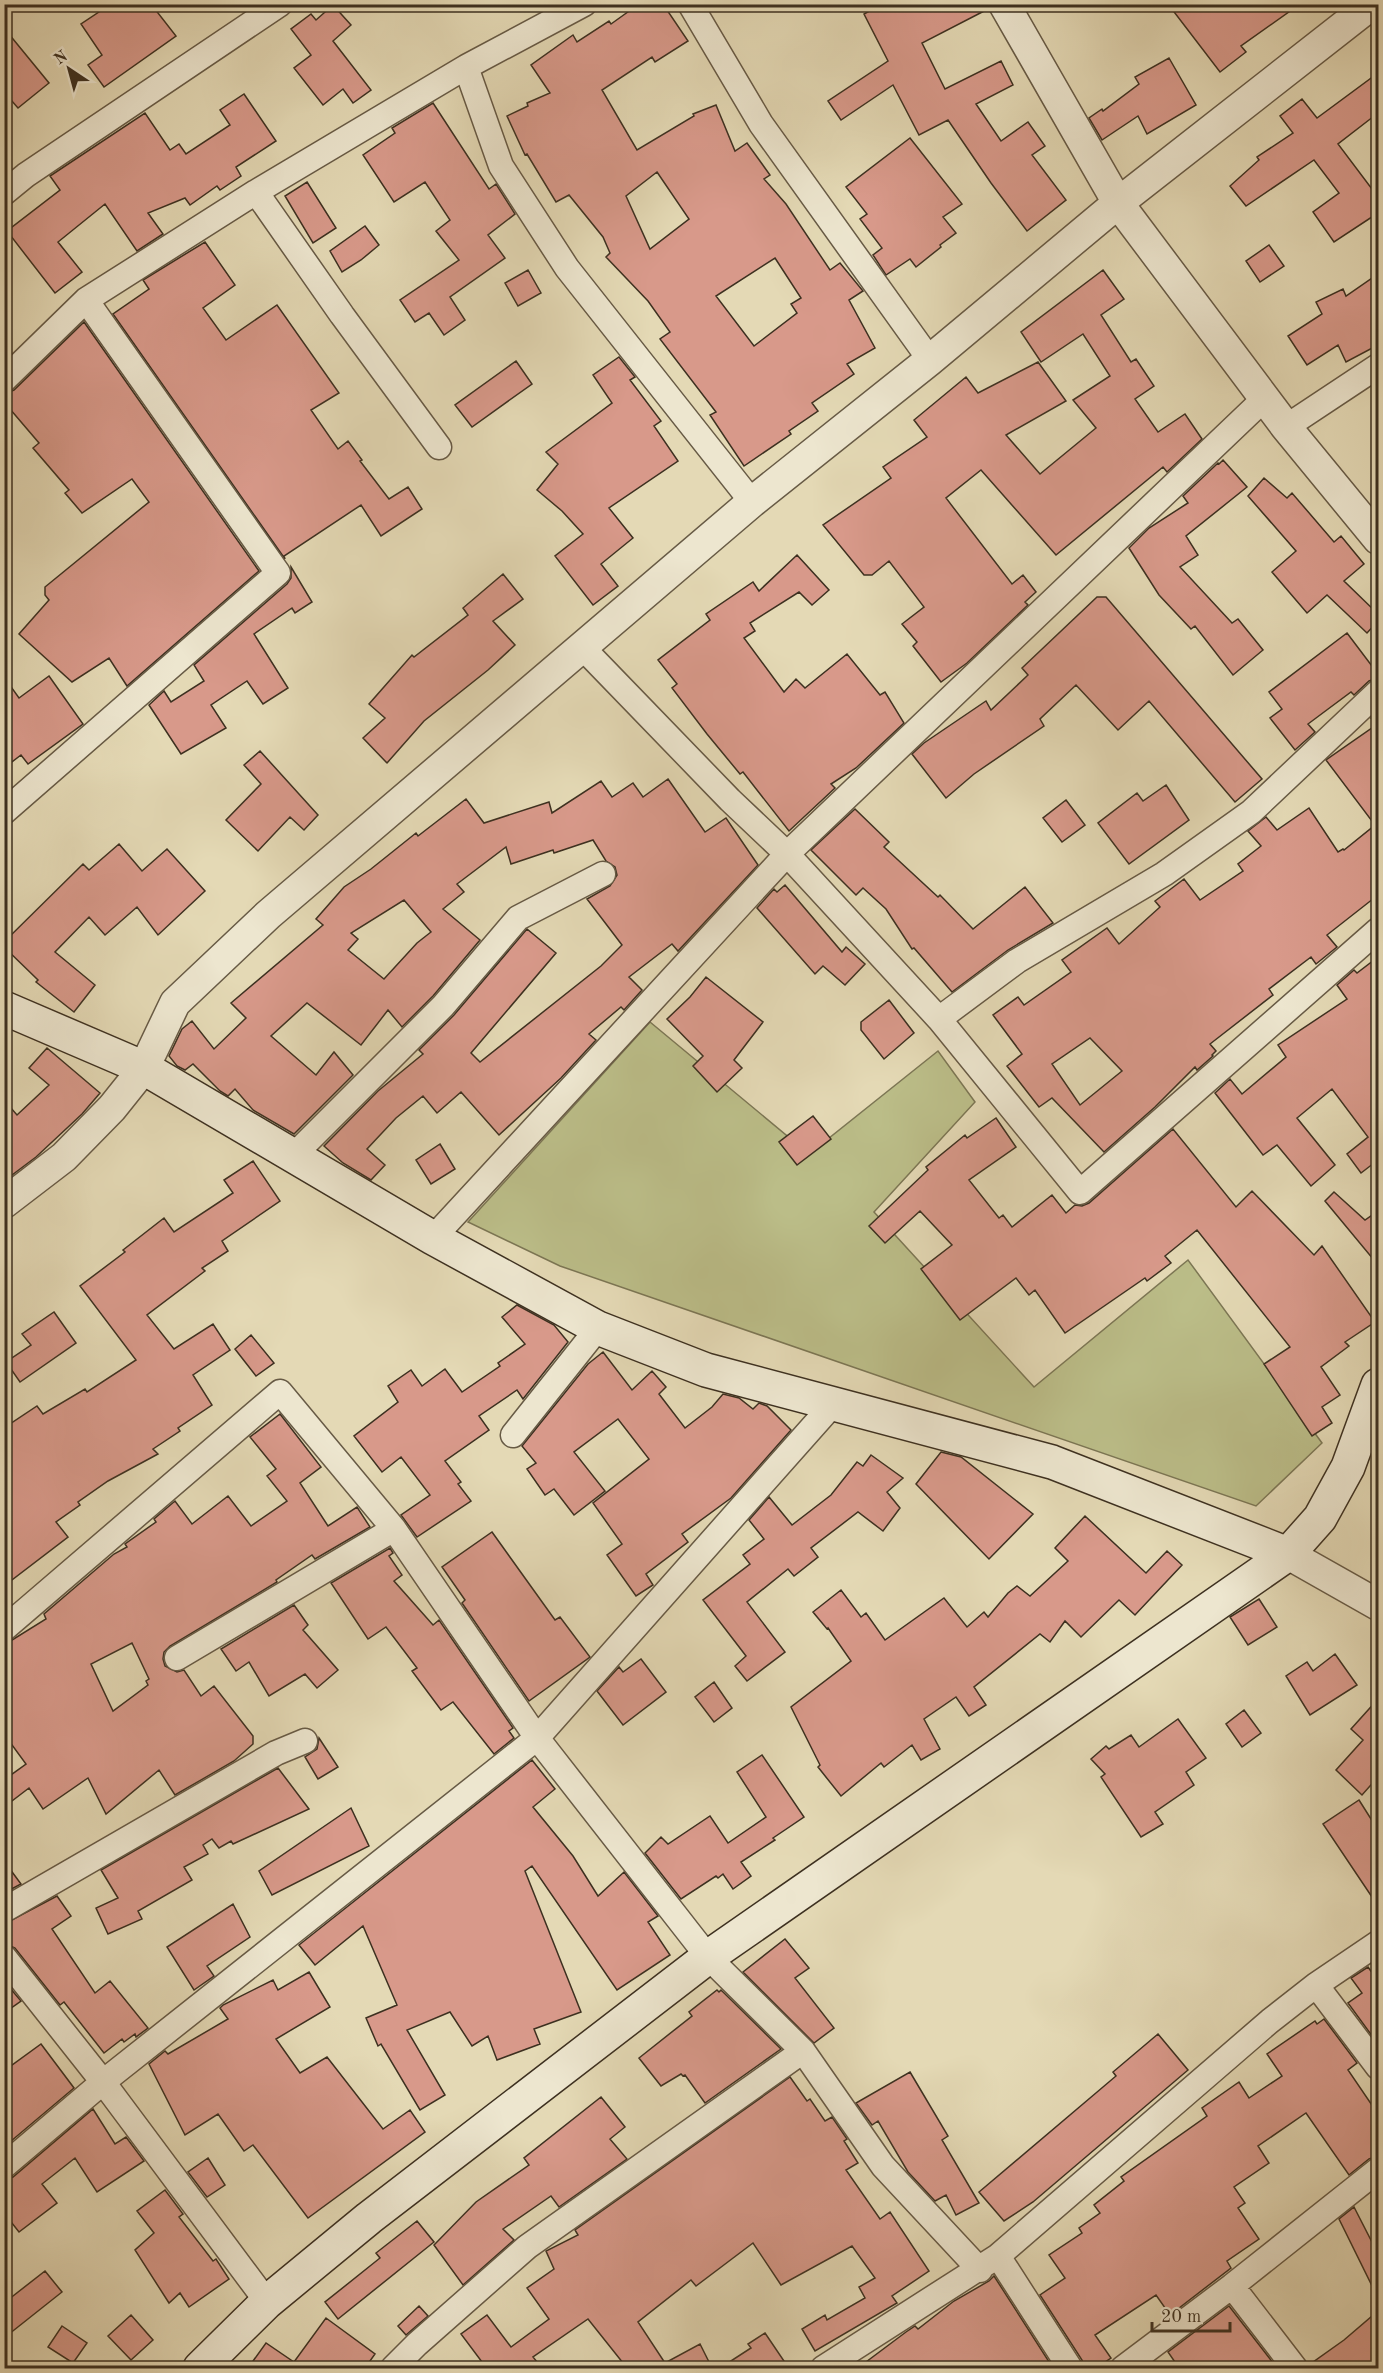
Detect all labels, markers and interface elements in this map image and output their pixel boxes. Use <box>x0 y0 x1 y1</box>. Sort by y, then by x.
north arrow <box>39 39 99 99</box>
text: N <box>52 48 72 69</box>
scale bar <box>1152 2295 1230 2333</box>
text: 20 m <box>1161 2308 1201 2326</box>

